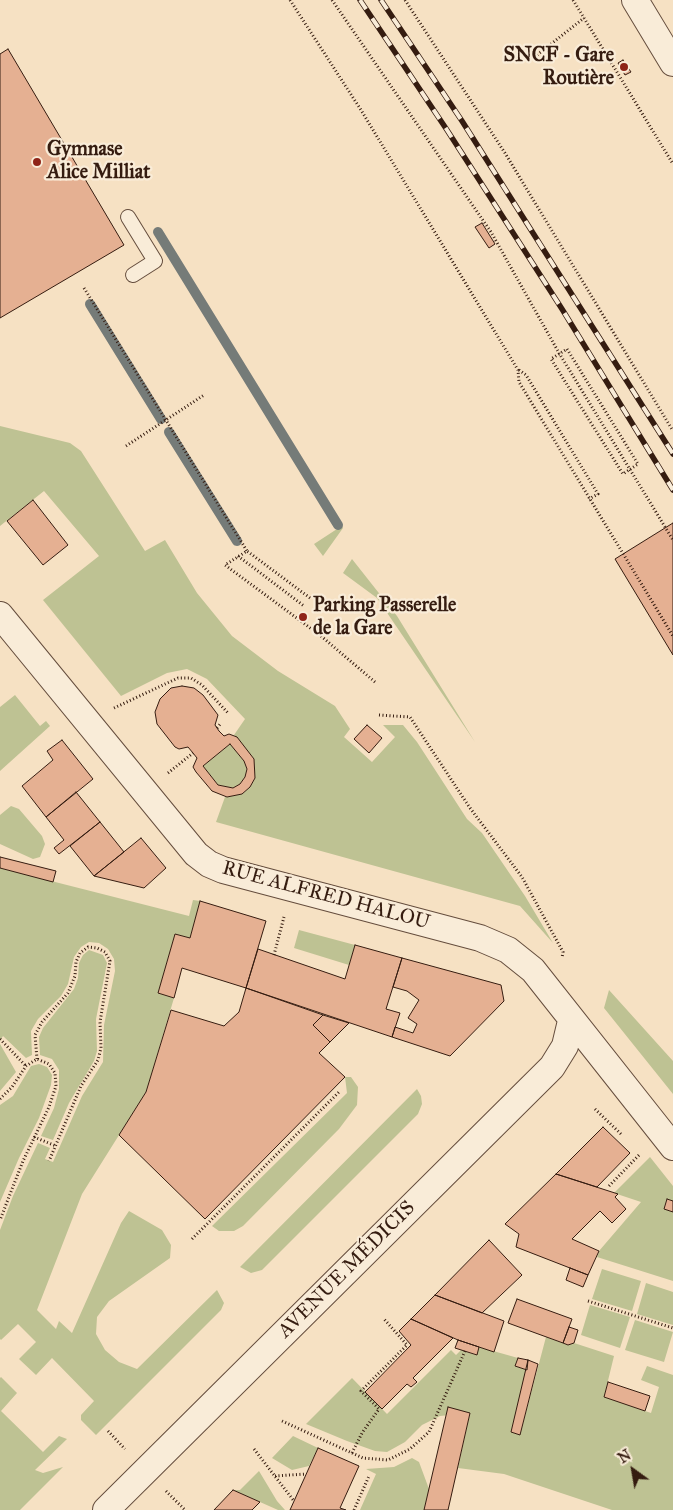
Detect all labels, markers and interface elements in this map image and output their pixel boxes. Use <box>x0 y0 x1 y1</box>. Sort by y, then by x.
place label: SNCF - Gare Routière <box>503 44 614 91</box>
marker: SNCF - Gare Routière <box>618 61 630 73</box>
place label: Gymnase Alice Milliat <box>47 138 150 185</box>
marker: Gymnase Alice Milliat <box>31 156 43 168</box>
place label: Parking Passerelle de la Gare <box>313 594 456 641</box>
marker: Parking Passerelle de la Gare <box>297 611 309 623</box>
street label: RUE ALFRED HALOU <box>220 857 432 935</box>
street label: AVENUE MÉDICIS <box>273 1196 421 1344</box>
north arrow <box>608 1445 658 1495</box>
text: N <box>615 1447 634 1467</box>

